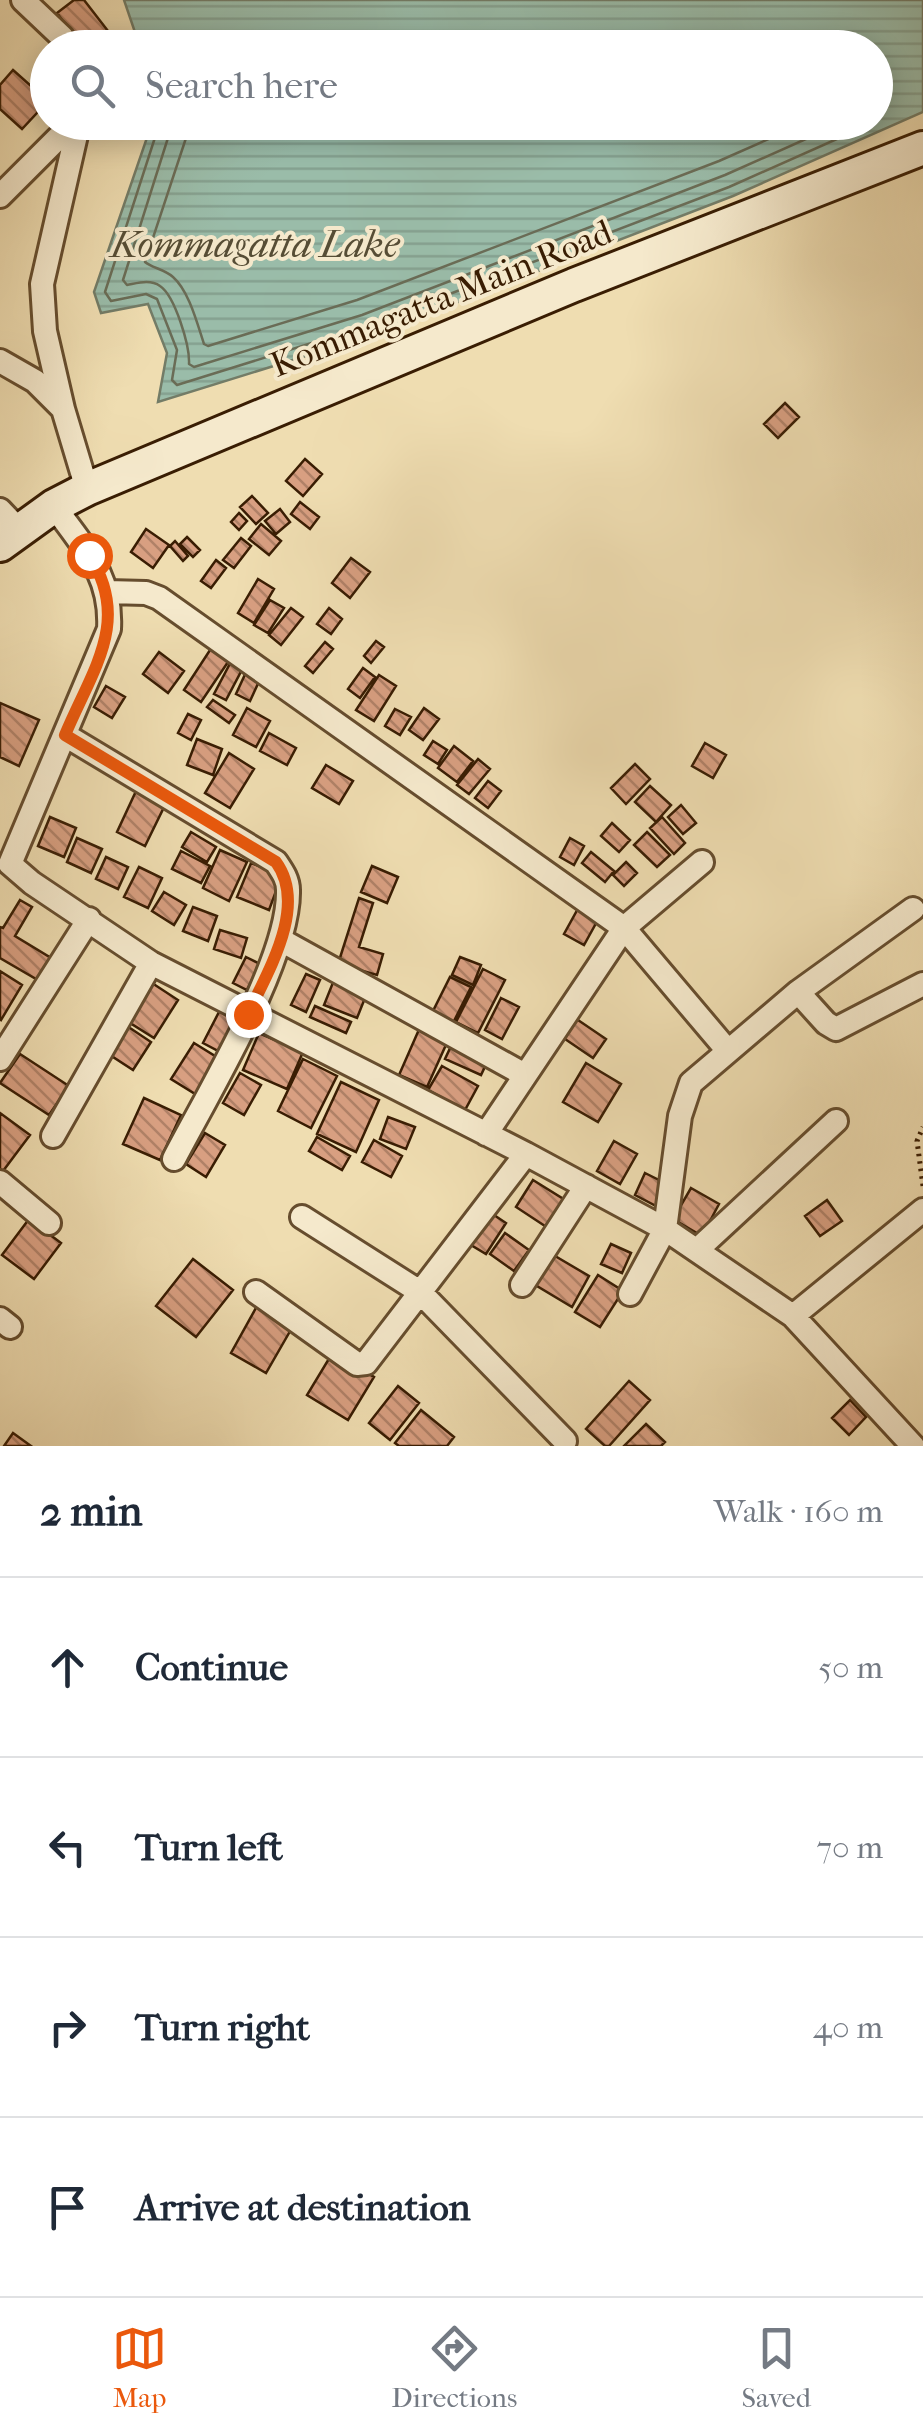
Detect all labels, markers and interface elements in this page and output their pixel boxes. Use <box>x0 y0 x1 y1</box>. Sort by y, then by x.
search box <box>30 30 893 140</box>
icon: search <box>65 58 120 113</box>
text: Search here <box>145 63 338 108</box>
street label: Kommagatta Main Road <box>264 211 619 386</box>
water label: Kommagatta Lake <box>108 222 401 267</box>
route start <box>67 533 113 579</box>
route end <box>226 992 272 1038</box>
text: 2 min <box>40 1487 142 1536</box>
text: Walk · 160 m <box>714 1493 883 1530</box>
icon: ahead <box>40 1640 95 1695</box>
text: Continue <box>135 1645 288 1690</box>
text: 50 m <box>818 1649 883 1686</box>
icon: left <box>40 1820 95 1875</box>
text: Turn left <box>135 1825 283 1870</box>
text: 70 m <box>817 1829 883 1866</box>
icon: right <box>40 2000 95 2055</box>
text: Turn right <box>135 2005 310 2050</box>
text: 40 m <box>813 2009 883 2046</box>
icon: arrive <box>40 2180 95 2235</box>
text: Arrive at destination <box>135 2185 471 2230</box>
tab: Map <box>112 2321 167 2414</box>
tab: Directions <box>391 2321 517 2414</box>
tab: Saved <box>741 2321 811 2414</box>

